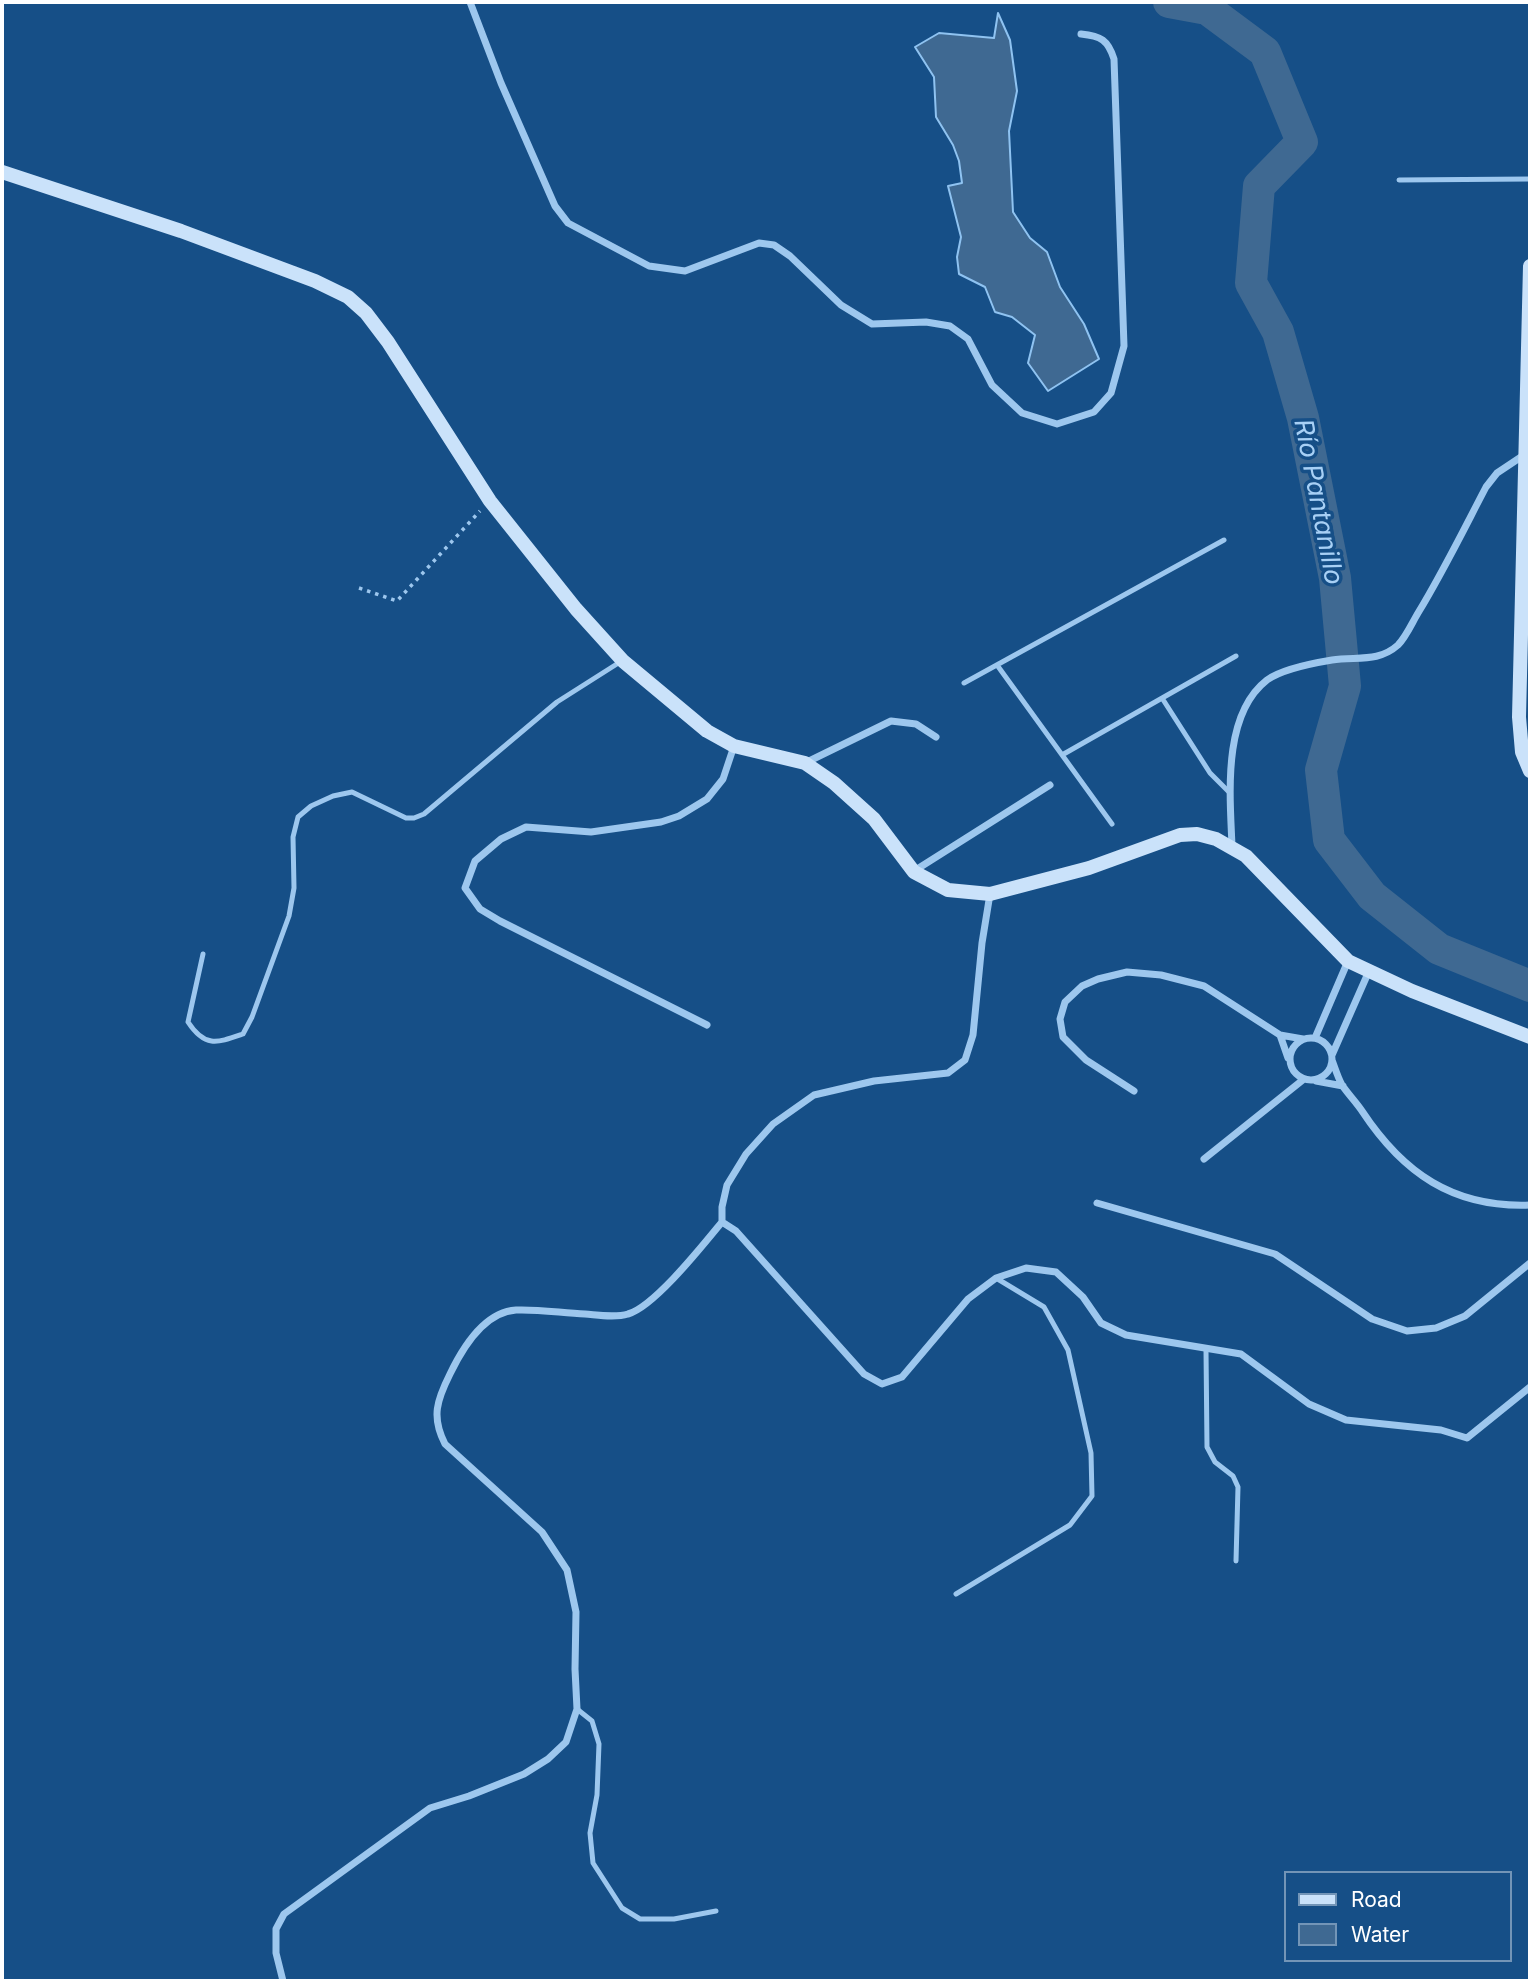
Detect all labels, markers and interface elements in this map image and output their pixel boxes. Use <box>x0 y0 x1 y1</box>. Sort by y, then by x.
water label: Río Pantanillo <box>1287 417 1349 587</box>
legend <box>1284 1871 1511 1962</box>
text: Road <box>1351 1887 1402 1912</box>
text: Water <box>1351 1922 1409 1947</box>

